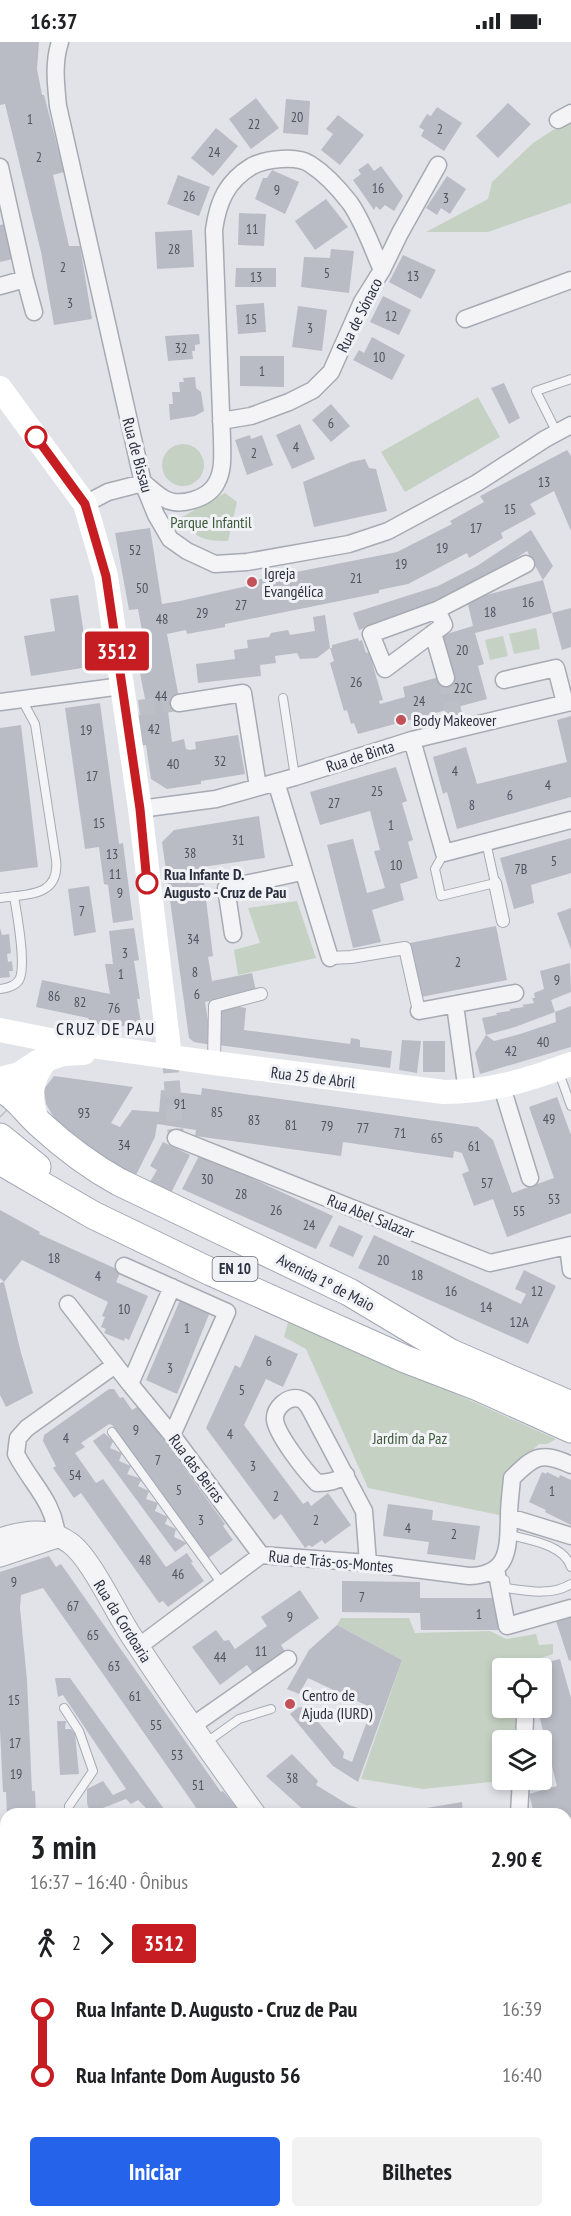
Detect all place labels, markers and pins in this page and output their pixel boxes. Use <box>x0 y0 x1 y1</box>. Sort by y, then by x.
unlabelled marker <box>25 426 47 448</box>
place label: Igreja Evangélica <box>264 563 323 601</box>
marker: Igreja Evangélica <box>245 575 259 589</box>
place label: Body Makeover <box>413 710 497 730</box>
marker: Body Makeover <box>394 713 408 727</box>
place label: Rua Infante D. Augusto - Cruz de Pau <box>163 864 286 902</box>
marker: Rua Infante D. Augusto - Cruz de Pau <box>136 872 158 894</box>
place label: Centro de Ajuda (IURD) <box>302 1685 373 1723</box>
marker: Centro de Ajuda (IURD) <box>283 1697 297 1711</box>

